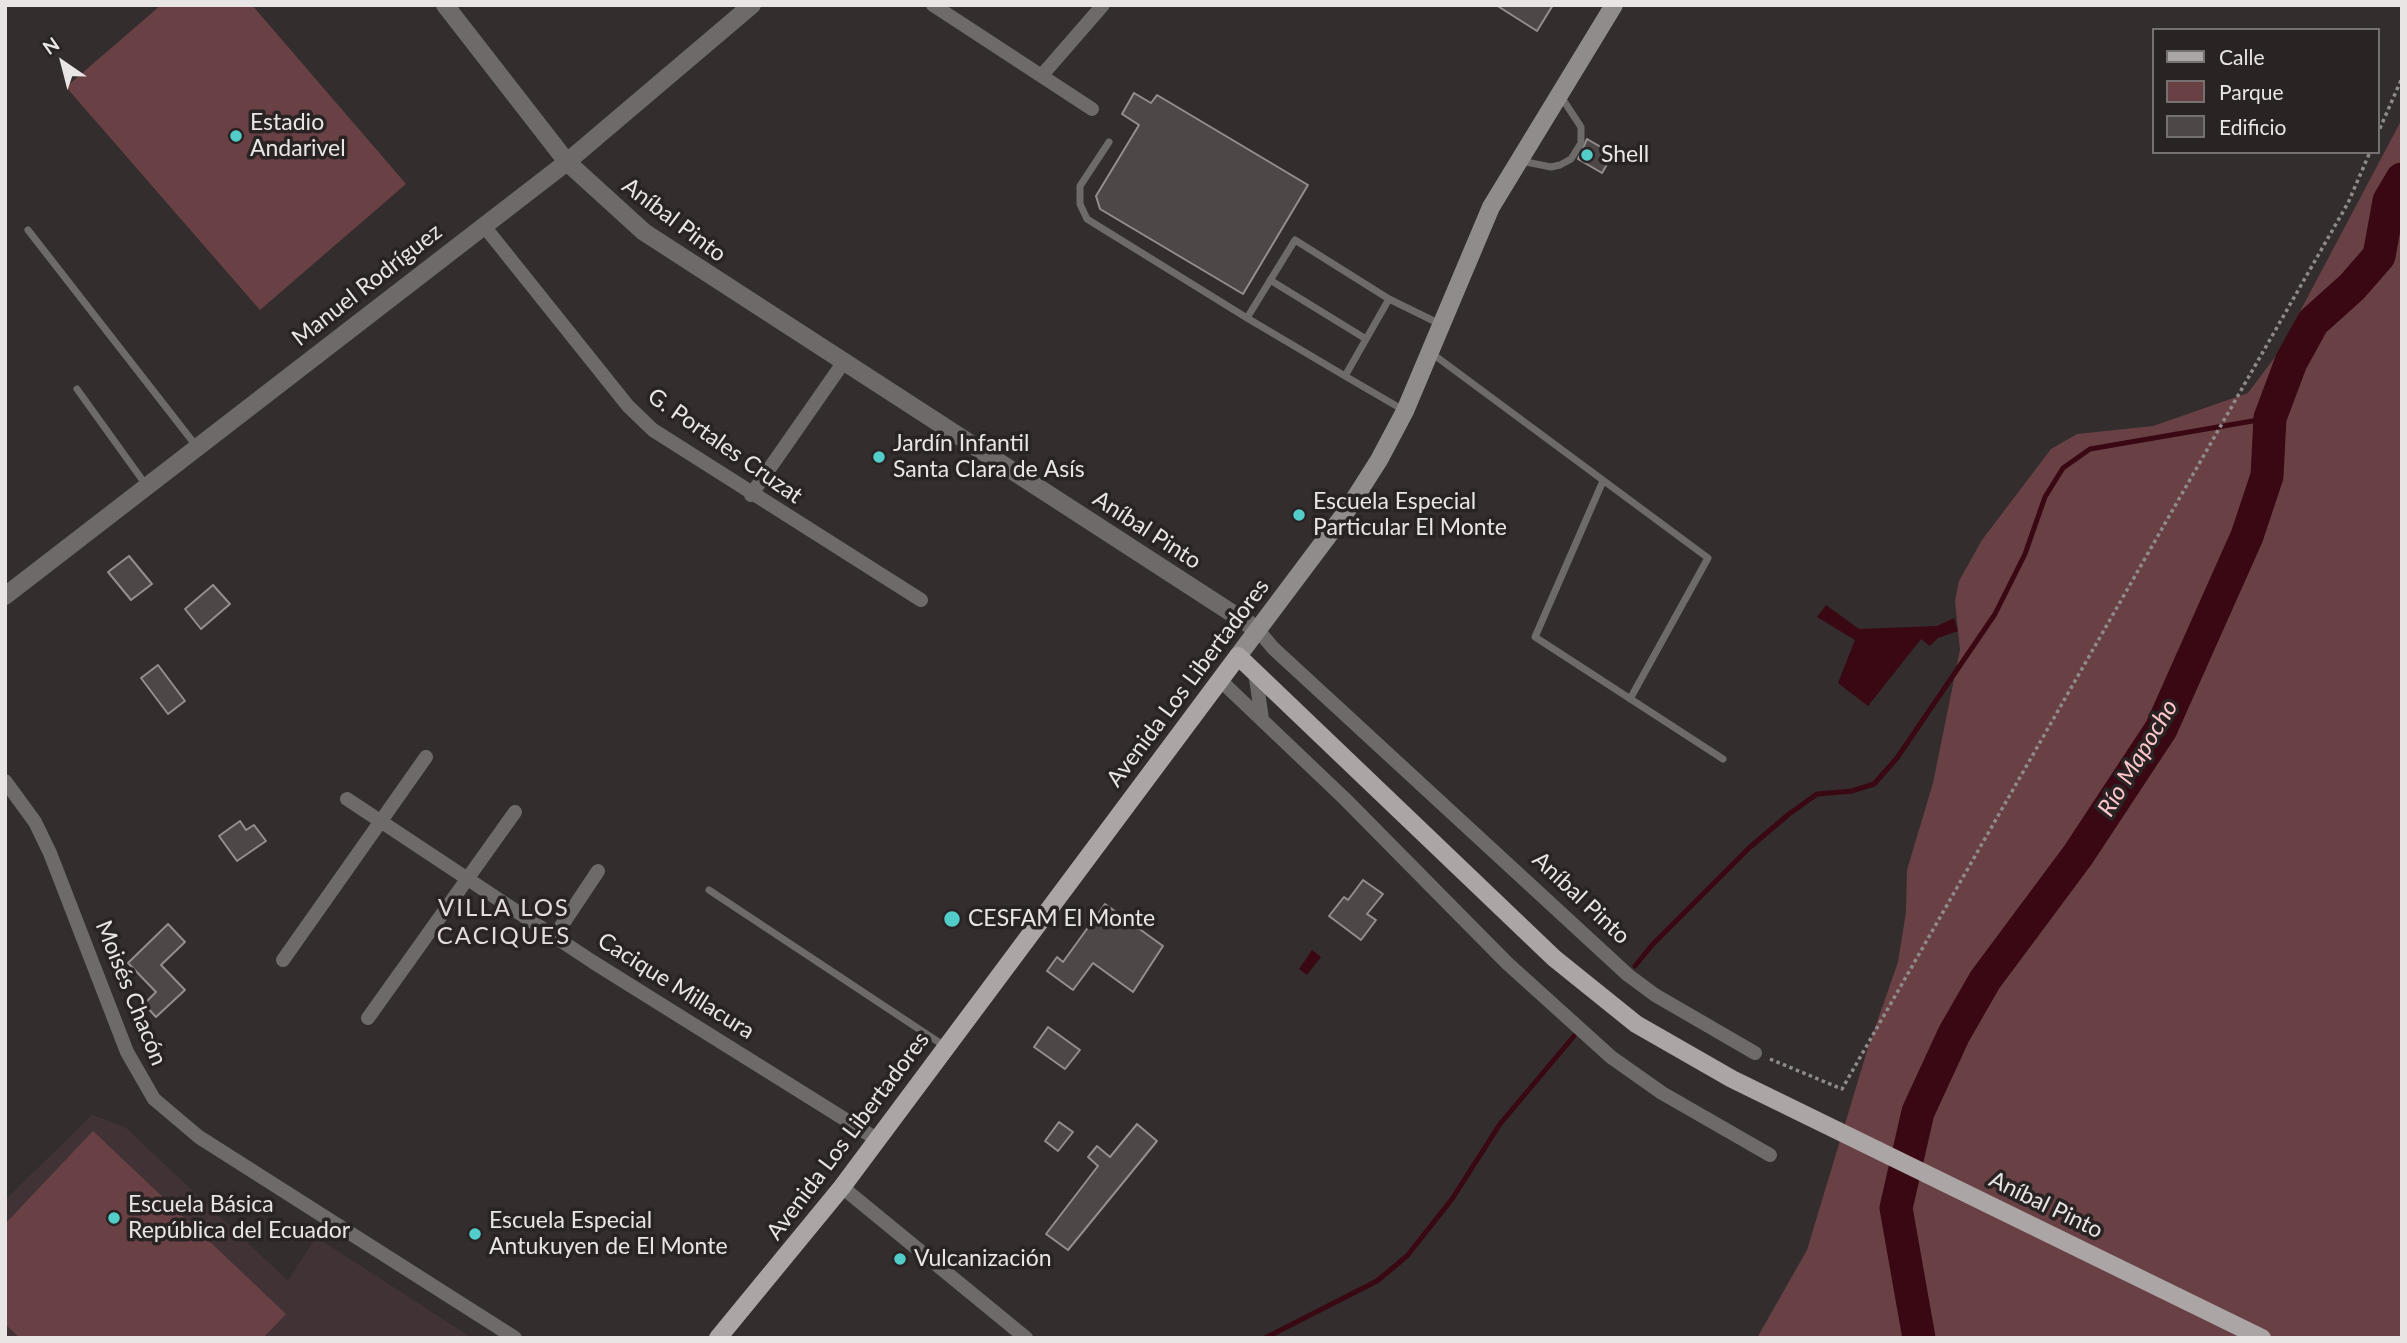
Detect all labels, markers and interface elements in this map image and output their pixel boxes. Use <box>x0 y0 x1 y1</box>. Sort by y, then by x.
north arrow <box>28 28 98 98</box>
legend <box>2152 28 2379 154</box>
text: N <box>38 32 63 59</box>
text: Calle <box>2219 44 2264 69</box>
text: Parque <box>2219 79 2284 104</box>
place label: Estadio Andarivel <box>250 109 346 163</box>
text: Edificio <box>2219 114 2286 139</box>
marker: Estadio Andarivel <box>228 128 244 144</box>
place label: Shell <box>1601 141 1649 169</box>
marker: Shell <box>1579 147 1595 163</box>
street label: Aníbal Pinto <box>617 172 731 268</box>
street label: Manuel Rodríguez <box>287 218 447 352</box>
street label: G. Portales Cruzat <box>642 382 808 510</box>
place label: Jardín Infantil Santa Clara de Asís <box>893 430 1085 484</box>
marker: Jardín Infantil Santa Clara de Asís <box>871 449 887 465</box>
street label: Aníbal Pinto <box>1088 485 1206 575</box>
place label: Escuela Especial Particular El Monte <box>1313 488 1507 542</box>
marker: Escuela Especial Particular El Monte <box>1291 507 1307 523</box>
street label: Avenida Los Libertadores <box>1101 574 1275 792</box>
water label: Río Mapocho <box>2092 694 2184 822</box>
street label: Aníbal Pinto <box>1527 846 1635 950</box>
district label: VILLA LOS CACIQUES <box>438 894 570 950</box>
place label: CESFAM El Monte <box>968 905 1155 933</box>
marker: CESFAM El Monte <box>942 909 962 929</box>
street label: Moisés Chacón <box>89 917 173 1069</box>
street label: Cacique Millacura <box>593 927 759 1045</box>
street label: Avenida Los Libertadores <box>761 1027 935 1245</box>
street label: Aníbal Pinto <box>1985 1166 2107 1244</box>
place label: Escuela Básica República del Ecuador <box>128 1191 350 1245</box>
place label: Escuela Especial Antukuyen de El Monte <box>489 1207 728 1261</box>
marker: Escuela Básica República del Ecuador <box>106 1210 122 1226</box>
marker: Escuela Especial Antukuyen de El Monte <box>467 1226 483 1242</box>
place label: Vulcanización <box>914 1245 1052 1273</box>
marker: Vulcanización <box>892 1251 908 1267</box>

